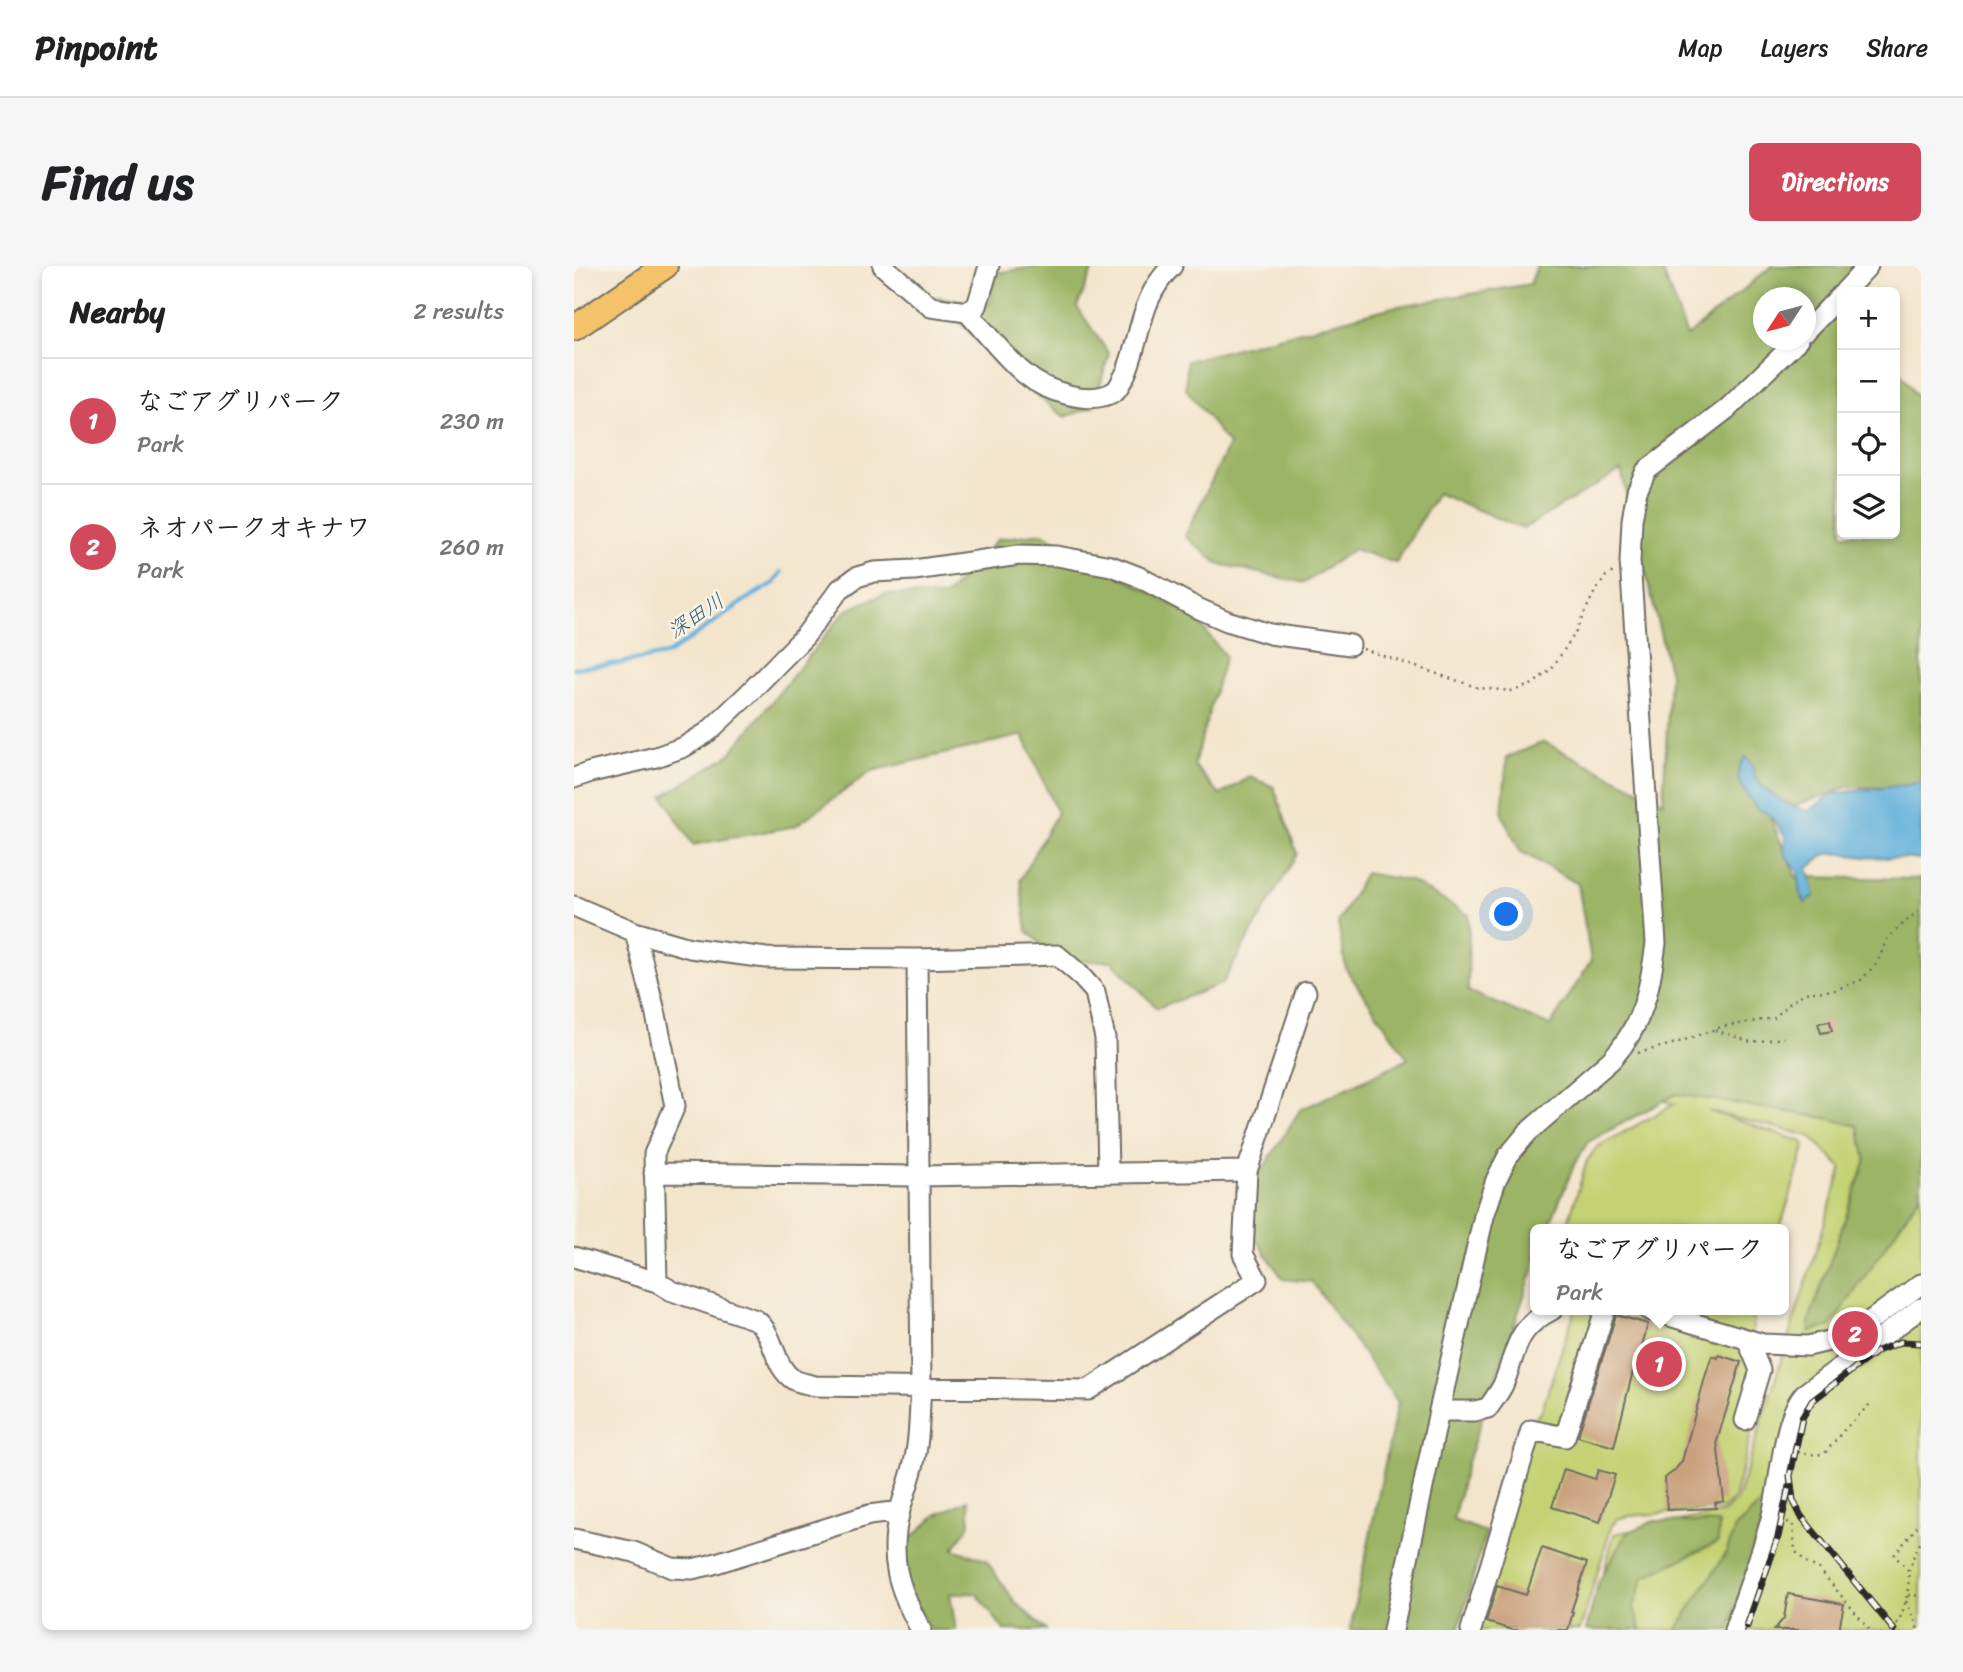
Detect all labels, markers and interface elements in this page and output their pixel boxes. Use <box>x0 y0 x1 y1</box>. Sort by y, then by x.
text: Pinpoint <box>35 19 158 77</box>
text: Map <box>1678 27 1723 69</box>
text: Layers <box>1761 27 1828 69</box>
text: Share <box>1866 27 1928 69</box>
text: Find us <box>42 139 194 226</box>
button: Directions <box>1749 143 1921 221</box>
text: Nearby <box>70 285 165 339</box>
north arrow <box>1753 287 1816 350</box>
map controls <box>1837 287 1900 539</box>
button: + <box>1837 287 1900 350</box>
text: 2 results <box>413 291 504 332</box>
button: − <box>1837 350 1900 413</box>
text: なごアグリパーク <box>137 378 344 424</box>
text: 1 <box>88 401 98 442</box>
text: 230 m <box>440 401 504 442</box>
button: locate <box>1837 413 1900 476</box>
text: Park <box>137 424 184 465</box>
button: layers <box>1837 476 1900 539</box>
text: ネオパークオキナワ <box>137 504 371 550</box>
text: 2 <box>86 527 100 568</box>
text: 260 m <box>439 527 504 568</box>
text: Park <box>137 550 184 591</box>
water label: 深田川 <box>659 583 733 649</box>
your location <box>1489 897 1523 931</box>
popup <box>1530 1224 1789 1315</box>
text: なごアグリパーク <box>1556 1226 1763 1272</box>
text: Park <box>1556 1272 1603 1313</box>
pin: 2 <box>1832 1308 1878 1360</box>
pin: 1 <box>1636 1338 1682 1390</box>

